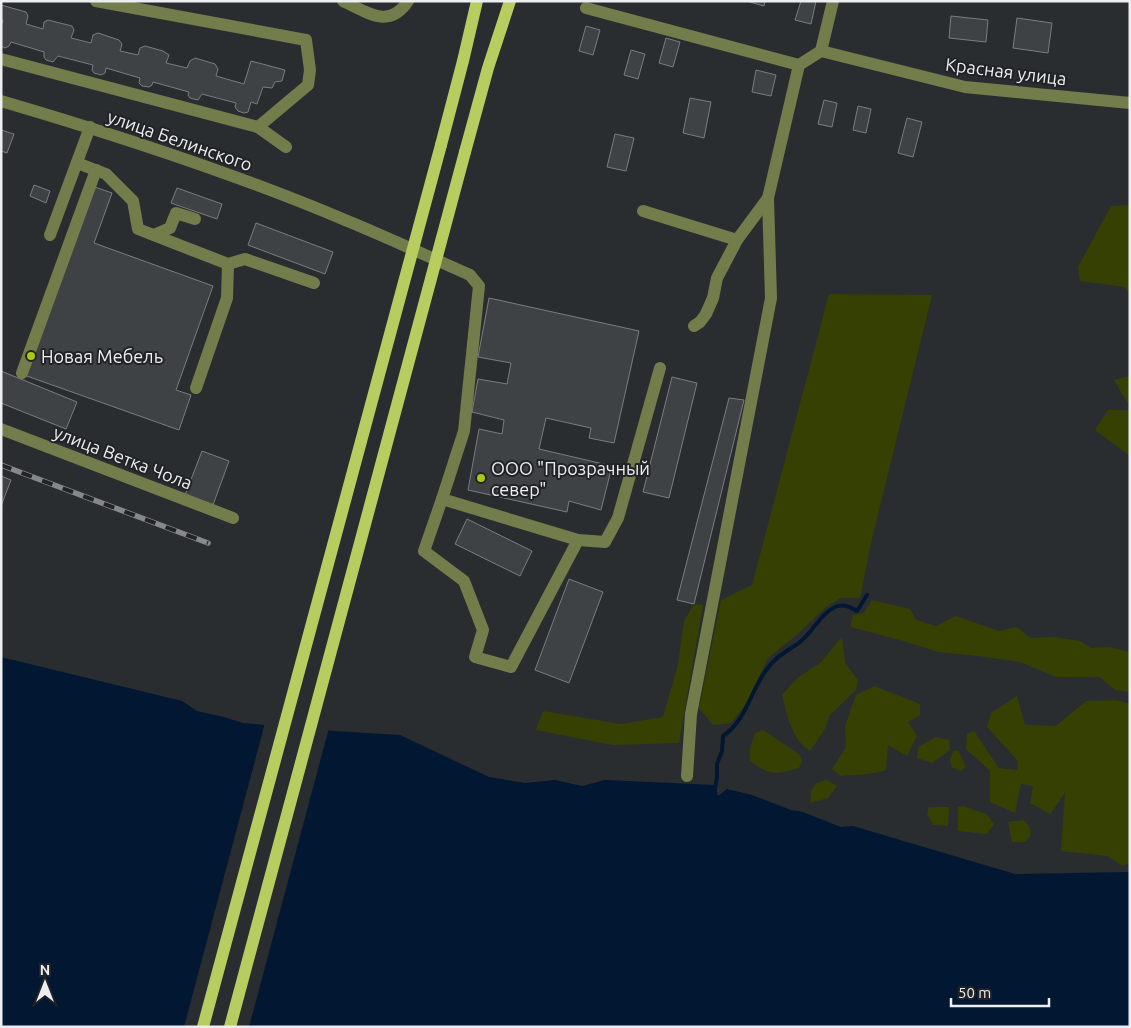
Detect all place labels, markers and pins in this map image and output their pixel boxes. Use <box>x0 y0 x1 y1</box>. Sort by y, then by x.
place label: Новая Мебель <box>41 346 163 366</box>
marker: Новая Мебель <box>25 350 37 362</box>
place label: ООО "Прозрачный север" <box>491 458 650 499</box>
marker: ООО "Прозрачный север" <box>475 472 487 484</box>

